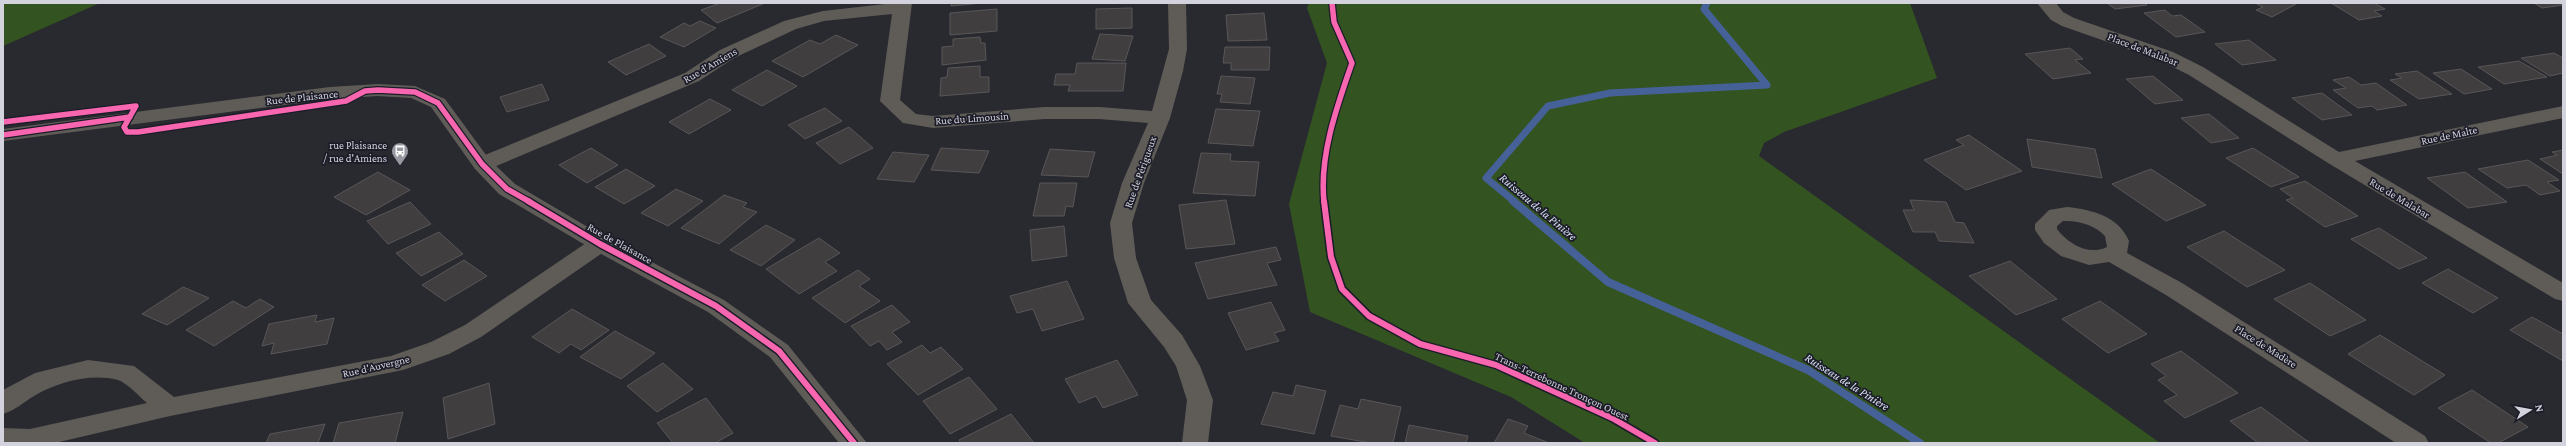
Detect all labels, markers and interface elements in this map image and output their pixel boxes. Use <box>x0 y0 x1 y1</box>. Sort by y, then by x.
street label: Place de Malabar <box>2106 30 2180 68</box>
street label: Rue d'Amiens <box>681 45 739 85</box>
street label: Rue de Plaisance <box>265 87 339 107</box>
street label: Rue du Limousin <box>935 109 1009 127</box>
street label: Rue de Malte <box>2420 123 2478 147</box>
street label: Rue de Périgueux <box>1121 135 1159 210</box>
place label: rue Plaisance / rue d'Amiens <box>323 139 387 164</box>
bus stop icon: rue Plaisance / rue d'Amiens <box>390 141 410 166</box>
water label: Ruisseau de la Pinière <box>1497 171 1580 244</box>
street label: Rue de Malabar <box>2368 175 2432 221</box>
street label: Rue de Plaisance <box>585 220 655 266</box>
street label: Place de Madère <box>2233 322 2299 370</box>
street label: Trans-Terrebonne Tronçon Ouest <box>1493 350 1631 423</box>
water label: Ruisseau de la Pinière <box>1802 350 1892 414</box>
street label: Rue d'Auvergne <box>341 352 411 381</box>
north arrow <box>2510 390 2550 430</box>
text: N <box>2533 403 2547 413</box>

